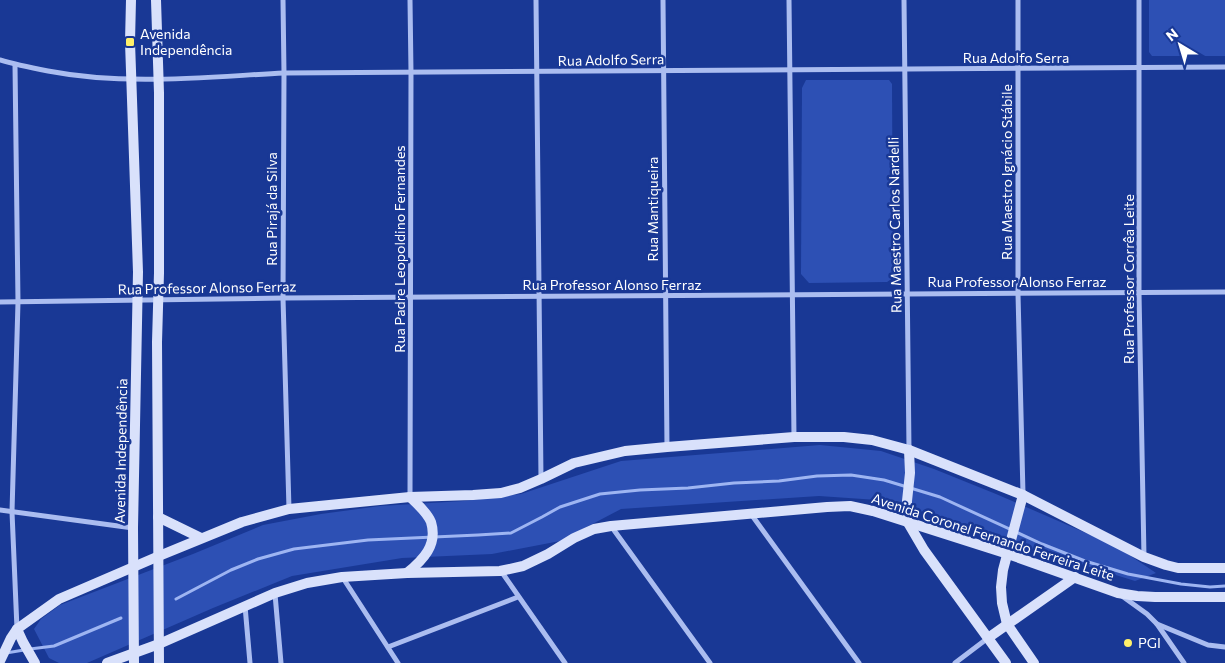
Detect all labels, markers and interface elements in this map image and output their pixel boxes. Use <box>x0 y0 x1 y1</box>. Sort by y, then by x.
north arrow <box>1155 20 1205 70</box>
text: N <box>1162 24 1181 44</box>
place label: Avenida Independência <box>140 25 232 58</box>
marker: Avenida Independência <box>124 36 136 48</box>
street label: Rua Adolfo Serra <box>963 49 1069 66</box>
street label: Rua Adolfo Serra <box>558 50 664 69</box>
street label: Rua Maestro Ignácio Stábile <box>998 84 1015 260</box>
street label: Rua Maestro Carlos Nardelli <box>884 137 905 313</box>
street label: Rua Padre Leopoldino Fernandes <box>391 145 408 353</box>
street label: Rua Pirajá da Silva <box>263 152 280 266</box>
street label: Rua Mantiqueira <box>644 157 661 261</box>
street label: Rua Professor Corrêa Leite <box>1120 194 1137 364</box>
street label: Rua Professor Alonso Ferraz <box>928 273 1106 290</box>
street label: Rua Professor Alonso Ferraz <box>523 276 701 293</box>
street label: Rua Professor Alonso Ferraz <box>117 277 297 298</box>
street label: Avenida Independência <box>111 378 130 524</box>
street label: Avenida Coronel Fernando Ferreira Leite <box>870 489 1117 584</box>
place label: PGI <box>1138 634 1161 651</box>
marker: PGI <box>1122 637 1134 649</box>

